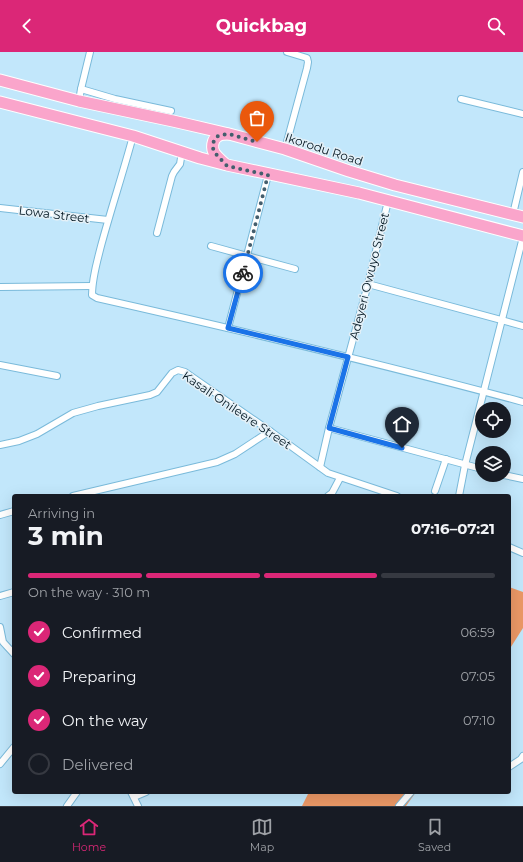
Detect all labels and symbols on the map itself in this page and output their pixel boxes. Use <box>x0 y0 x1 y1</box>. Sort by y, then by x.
pin <box>240 101 274 142</box>
street label: Ikorodu Road <box>283 129 365 169</box>
street label: Lowa Street <box>18 202 90 226</box>
street label: Adeyeri Owuyo Street <box>346 211 392 341</box>
courier <box>223 253 263 293</box>
street label: Kasali Onileere Street <box>180 368 295 452</box>
pin <box>385 407 419 448</box>

